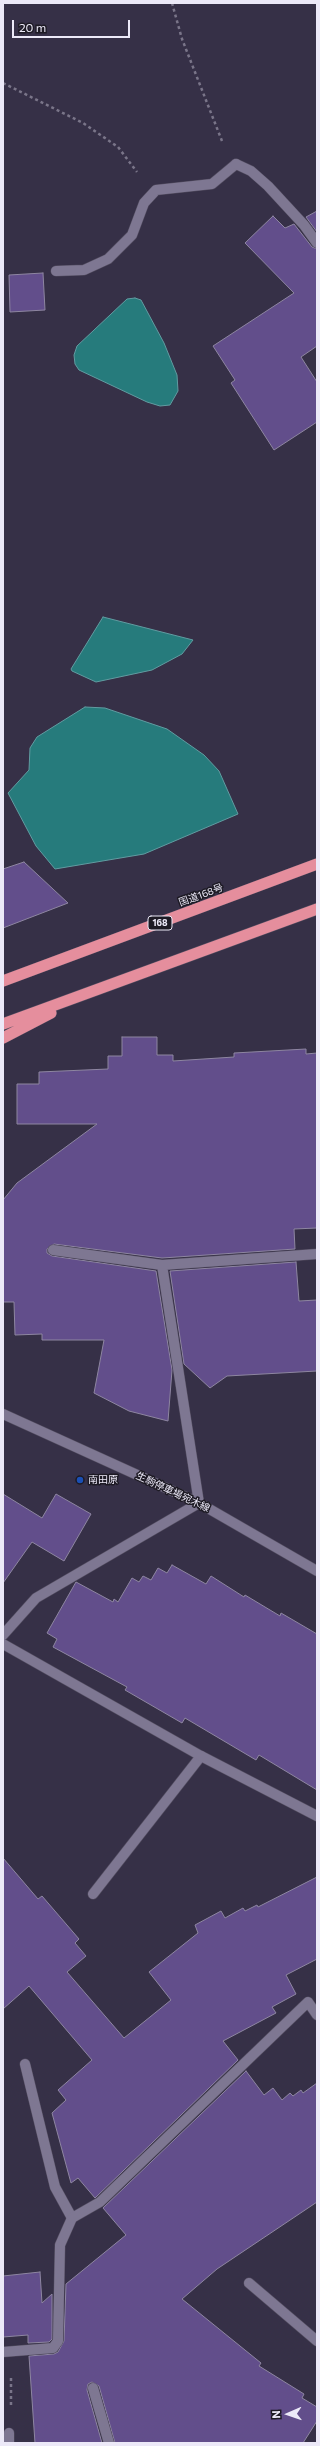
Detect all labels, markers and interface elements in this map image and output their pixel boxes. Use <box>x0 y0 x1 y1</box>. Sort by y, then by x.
scale bar <box>14 12 132 38</box>
text: 20 m <box>19 20 46 34</box>
street label: 国道168号 <box>177 881 225 909</box>
road number: 168 <box>148 916 172 930</box>
street label: 生駒停車場宛木線 <box>134 1470 212 1514</box>
place label: 南田原 <box>88 1474 118 1486</box>
marker: 南田原 <box>75 1475 85 1485</box>
north arrow <box>268 2394 308 2434</box>
text: N <box>269 2410 282 2419</box>

